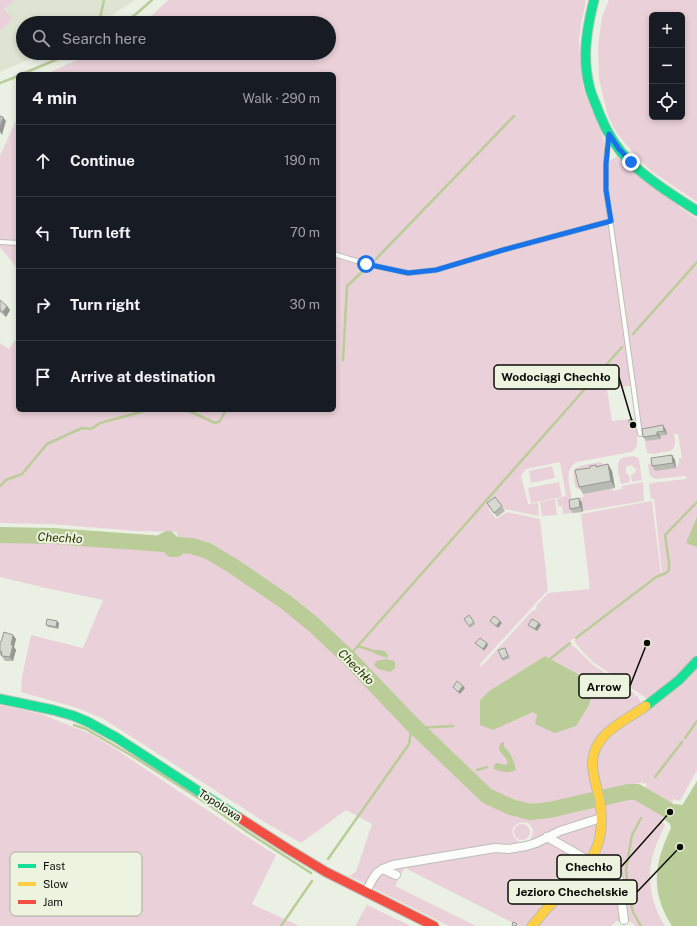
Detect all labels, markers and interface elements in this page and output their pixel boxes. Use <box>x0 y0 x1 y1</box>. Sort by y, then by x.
map controls <box>649 12 685 120</box>
button: + <box>649 12 685 48</box>
search box <box>16 16 336 60</box>
icon: search <box>30 27 52 49</box>
text: Search here <box>62 30 146 47</box>
button: − <box>649 48 685 84</box>
button: locate <box>649 84 685 120</box>
text: 4 min <box>32 88 77 108</box>
text: Walk · 290 m <box>242 91 320 106</box>
icon: ahead <box>32 150 54 172</box>
text: Continue <box>70 152 135 169</box>
text: 190 m <box>284 153 320 168</box>
route end <box>622 153 640 171</box>
icon: left <box>32 222 54 244</box>
text: Turn left <box>70 224 131 241</box>
text: 70 m <box>290 225 320 240</box>
route start <box>357 255 375 273</box>
icon: right <box>32 294 54 316</box>
text: Turn right <box>70 296 140 313</box>
text: 30 m <box>290 297 320 312</box>
callout: Wodociągi Chechło <box>494 365 619 389</box>
icon: arrive <box>32 366 54 388</box>
text: Arrive at destination <box>70 368 215 385</box>
text: Wodociągi Chechło <box>501 370 611 384</box>
water label: Chechło <box>37 530 83 546</box>
water label: Chechło <box>335 646 377 688</box>
callout: Arrow <box>579 674 630 698</box>
text: Arrow <box>587 680 622 694</box>
street label: Topolowa <box>196 787 244 823</box>
legend <box>10 852 142 916</box>
callout: Chechło <box>557 855 621 879</box>
text: Fast <box>43 860 65 872</box>
text: Chechło <box>565 860 613 874</box>
text: Slow <box>43 878 69 890</box>
callout: Jezioro Chechelskie <box>508 880 637 904</box>
text: Jezioro Chechelskie <box>516 885 628 899</box>
text: Jam <box>43 896 63 908</box>

